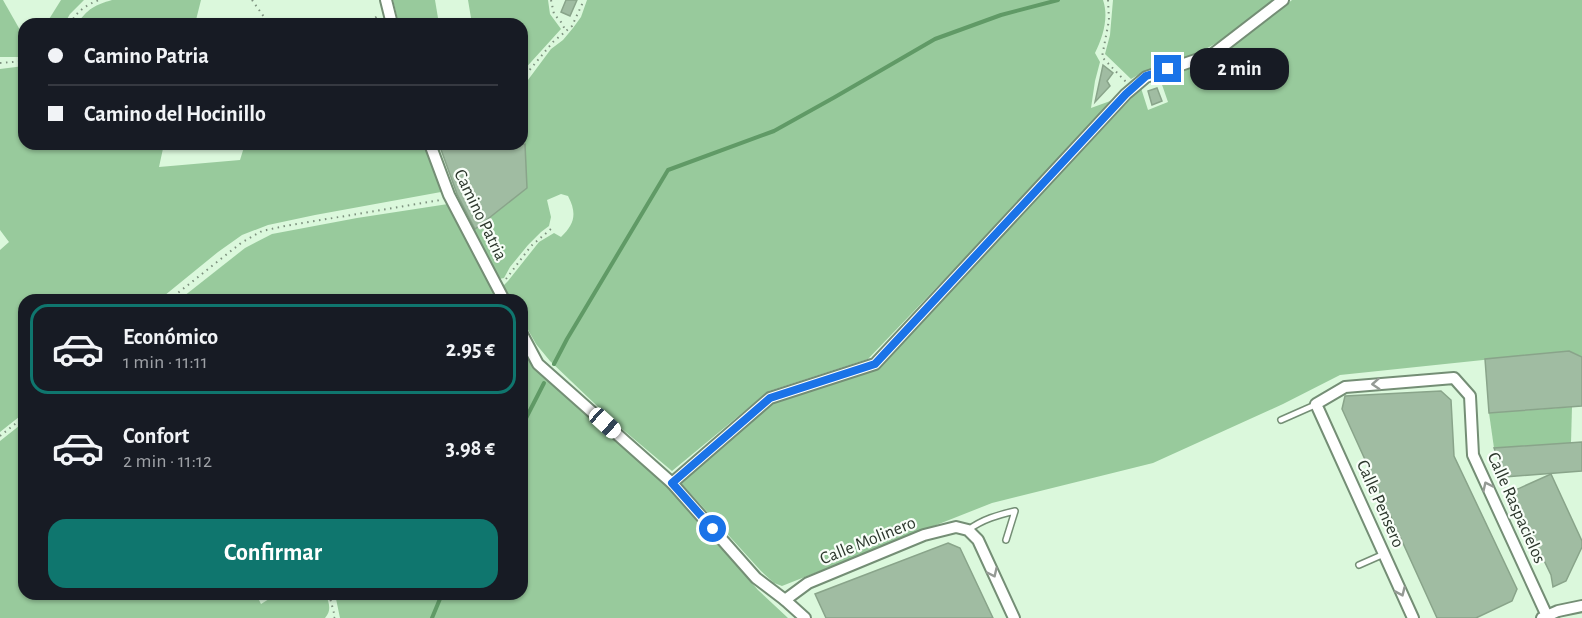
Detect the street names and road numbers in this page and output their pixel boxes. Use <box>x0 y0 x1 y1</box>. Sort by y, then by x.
street label: Camino Patria <box>450 167 510 263</box>
street label: Calle Raspacielos <box>1483 450 1549 566</box>
street label: Calle Pensero <box>1353 458 1407 551</box>
street label: Calle Molinero <box>818 514 919 568</box>

